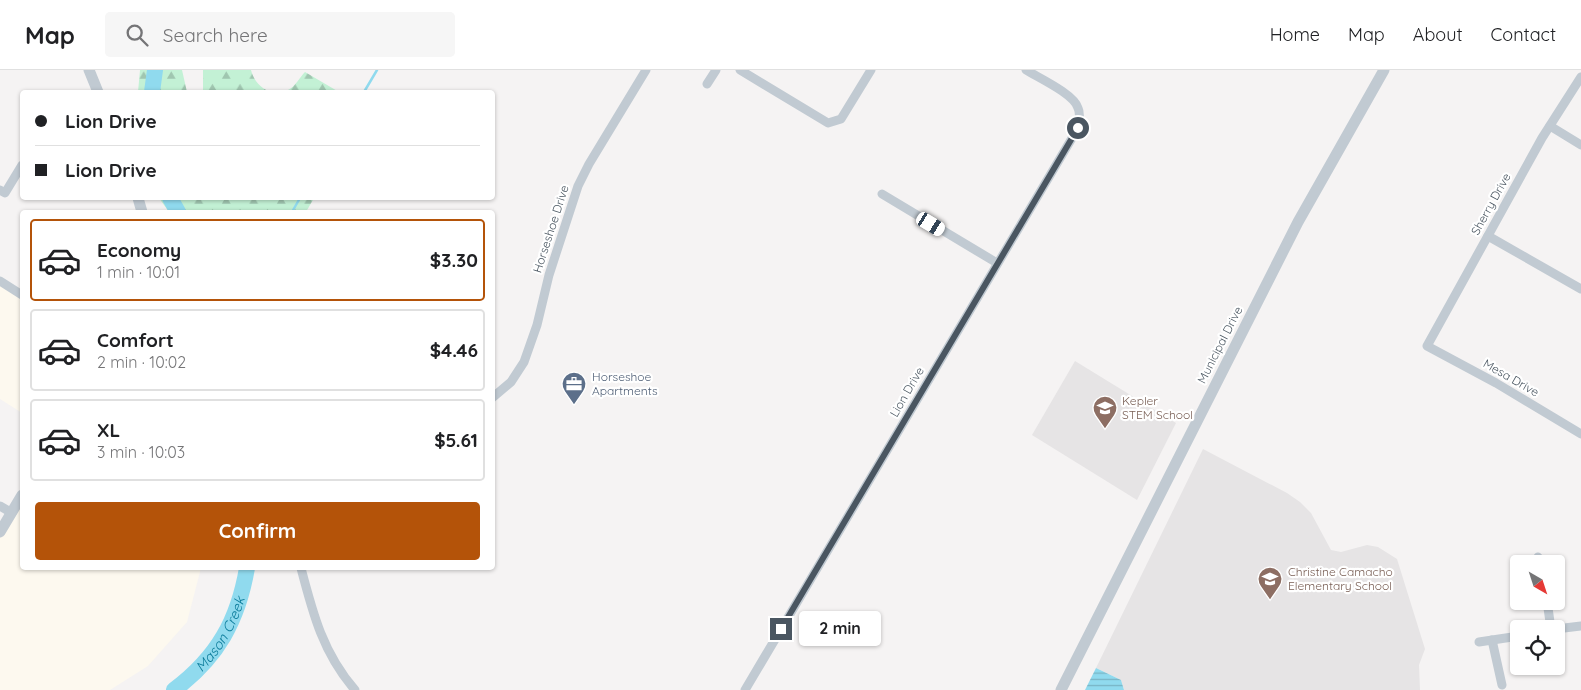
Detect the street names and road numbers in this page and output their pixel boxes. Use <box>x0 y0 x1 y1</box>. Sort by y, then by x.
street label: Sherry Drive <box>1467 170 1514 237</box>
street label: Horseshoe Drive <box>529 183 572 275</box>
street label: Municipal Drive <box>1194 304 1246 386</box>
street label: Mesa Drive <box>1481 356 1542 400</box>
street label: Lion Drive <box>886 364 927 419</box>

